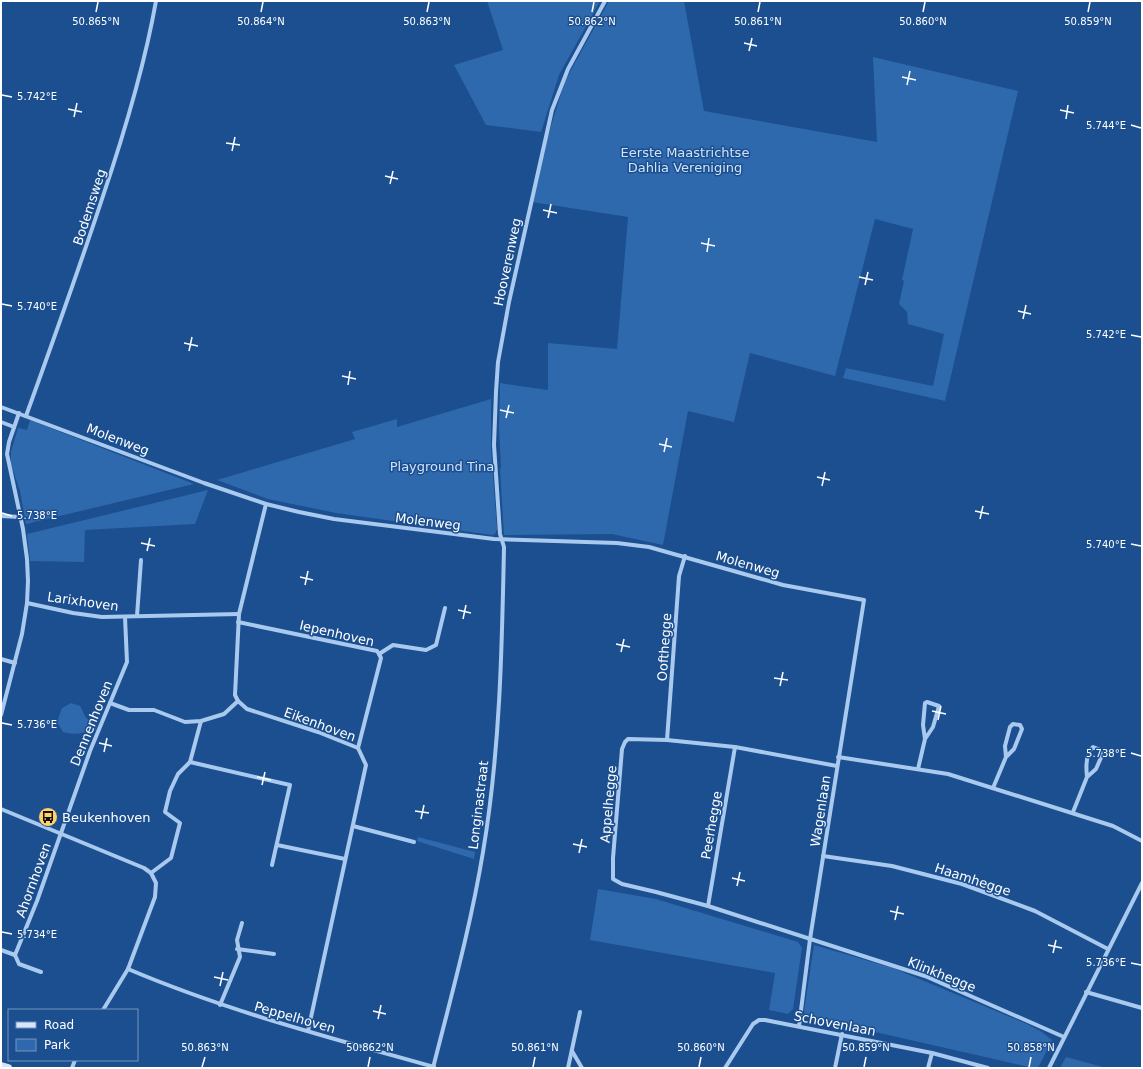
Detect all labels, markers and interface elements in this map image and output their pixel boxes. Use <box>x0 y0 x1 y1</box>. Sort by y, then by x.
text: 50.865°N <box>72 16 120 27</box>
text: 50.864°N <box>237 16 285 27</box>
text: 50.863°N <box>403 16 451 27</box>
text: 50.862°N <box>568 16 616 27</box>
text: 50.861°N <box>734 16 782 27</box>
text: 50.860°N <box>899 16 947 27</box>
text: 50.859°N <box>1064 16 1112 27</box>
text: 5.742°E <box>17 91 57 102</box>
text: 5.744°E <box>1086 120 1126 131</box>
park label: Eerste Maastrichtse Dahlia Vereniging <box>621 145 749 175</box>
street label: Bodemsweg <box>70 167 109 247</box>
street label: Hooverenweg <box>491 217 524 307</box>
text: 5.740°E <box>17 301 57 312</box>
text: 5.742°E <box>1086 329 1126 340</box>
street label: Molenweg <box>84 421 151 458</box>
park label: Playground Tina <box>390 459 494 474</box>
text: 5.738°E <box>17 510 57 521</box>
street label: Molenweg <box>394 510 462 533</box>
text: 5.740°E <box>1086 539 1126 550</box>
street label: Molenweg <box>714 548 782 581</box>
street label: Larixhoven <box>46 589 120 614</box>
street label: Oofthegge <box>655 612 674 682</box>
street label: Iepenhoven <box>298 618 376 649</box>
street label: Dennenhoven <box>67 678 115 768</box>
street label: Eikenhoven <box>282 705 358 744</box>
text: 5.736°E <box>17 719 57 730</box>
text: 5.738°E <box>1086 748 1126 759</box>
street label: Longinastraat <box>466 760 491 850</box>
street label: Appelhegge <box>598 765 619 843</box>
street label: Wagenlaan <box>807 774 834 848</box>
street label: Peerhegge <box>698 790 725 860</box>
bus stop icon: Beukenhoven <box>37 806 59 828</box>
place label: Beukenhoven <box>62 810 151 825</box>
street label: Ahornhoven <box>13 841 54 920</box>
street label: Haamhegge <box>933 860 1013 899</box>
text: 5.734°E <box>17 929 57 940</box>
street label: Klinkhegge <box>906 954 978 995</box>
text: 5.736°E <box>1086 957 1126 968</box>
street label: Peppelhoven <box>253 999 337 1036</box>
street label: Schovenlaan <box>793 1008 877 1039</box>
legend <box>8 1009 138 1061</box>
text: Road <box>44 1018 74 1032</box>
text: Park <box>44 1038 70 1052</box>
text: 50.863°N <box>181 1042 229 1053</box>
text: 50.862°N <box>346 1042 394 1053</box>
text: 50.861°N <box>511 1042 559 1053</box>
text: 50.860°N <box>677 1042 725 1053</box>
text: 50.859°N <box>842 1042 890 1053</box>
text: 50.858°N <box>1007 1042 1055 1053</box>

